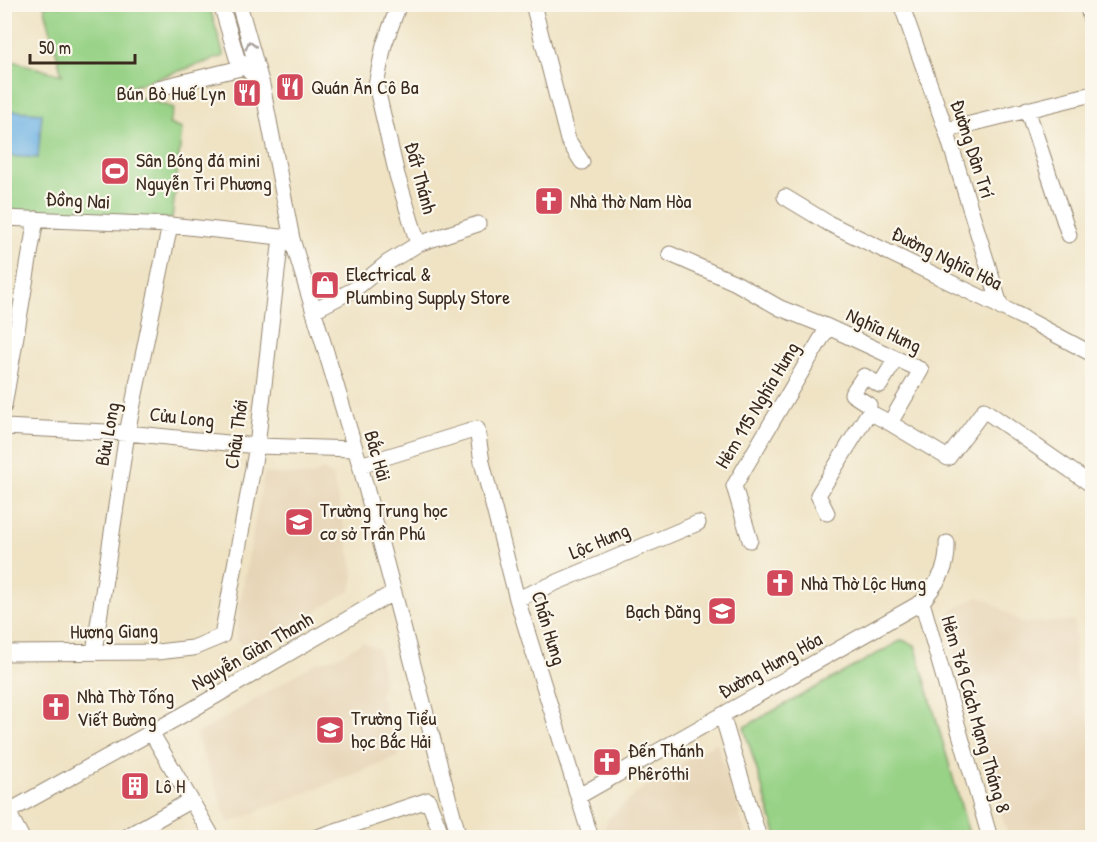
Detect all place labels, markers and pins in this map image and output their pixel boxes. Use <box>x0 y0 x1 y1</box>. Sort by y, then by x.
restaurant icon: Quán Ăn Cô Ba <box>274 71 306 103</box>
place label: Quán Ăn Cô Ba <box>311 73 419 100</box>
restaurant icon: Bún Bò Huế Lyn <box>231 77 263 109</box>
place label: Bún Bò Huế Lyn <box>117 79 226 106</box>
place label: Sân Bóng đá mini Nguyễn Tri Phương <box>136 146 272 196</box>
sports icon: Sân Bóng đá mini Nguyễn Tri Phương <box>99 155 131 187</box>
church icon: Nhà thờ Nam Hòa <box>533 185 565 217</box>
place label: Nhà thờ Nam Hòa <box>570 187 692 214</box>
place label: Electrical & Plumbing Supply Store <box>346 260 510 310</box>
shop icon: Electrical & Plumbing Supply Store <box>309 269 341 301</box>
place label: Trường Trung học cơ sở Trần Phú <box>320 496 448 546</box>
school or university icon: Trường Trung học cơ sở Trần Phú <box>283 506 315 538</box>
church icon: Nhà Thờ Lộc Hưng <box>764 567 796 599</box>
place label: Nhà Thờ Lộc Hưng <box>801 569 926 596</box>
school or university icon: Bạch Đăng <box>706 595 738 627</box>
place label: Bạch Đăng <box>625 597 701 624</box>
place label: Nhà Thờ Tống Viết Bường <box>77 682 174 732</box>
church icon: Nhà Thờ Tống Viết Bường <box>40 691 72 723</box>
place label: Trường Tiểu học Bắc Hải <box>351 704 436 754</box>
school or university icon: Trường Tiểu học Bắc Hải <box>314 714 346 746</box>
place label: Đến Thánh Phêrôthi <box>628 736 704 786</box>
church icon: Đến Thánh Phêrôthi <box>591 746 623 778</box>
building icon: Lô H <box>119 770 151 802</box>
place label: Lô H <box>156 772 185 799</box>

